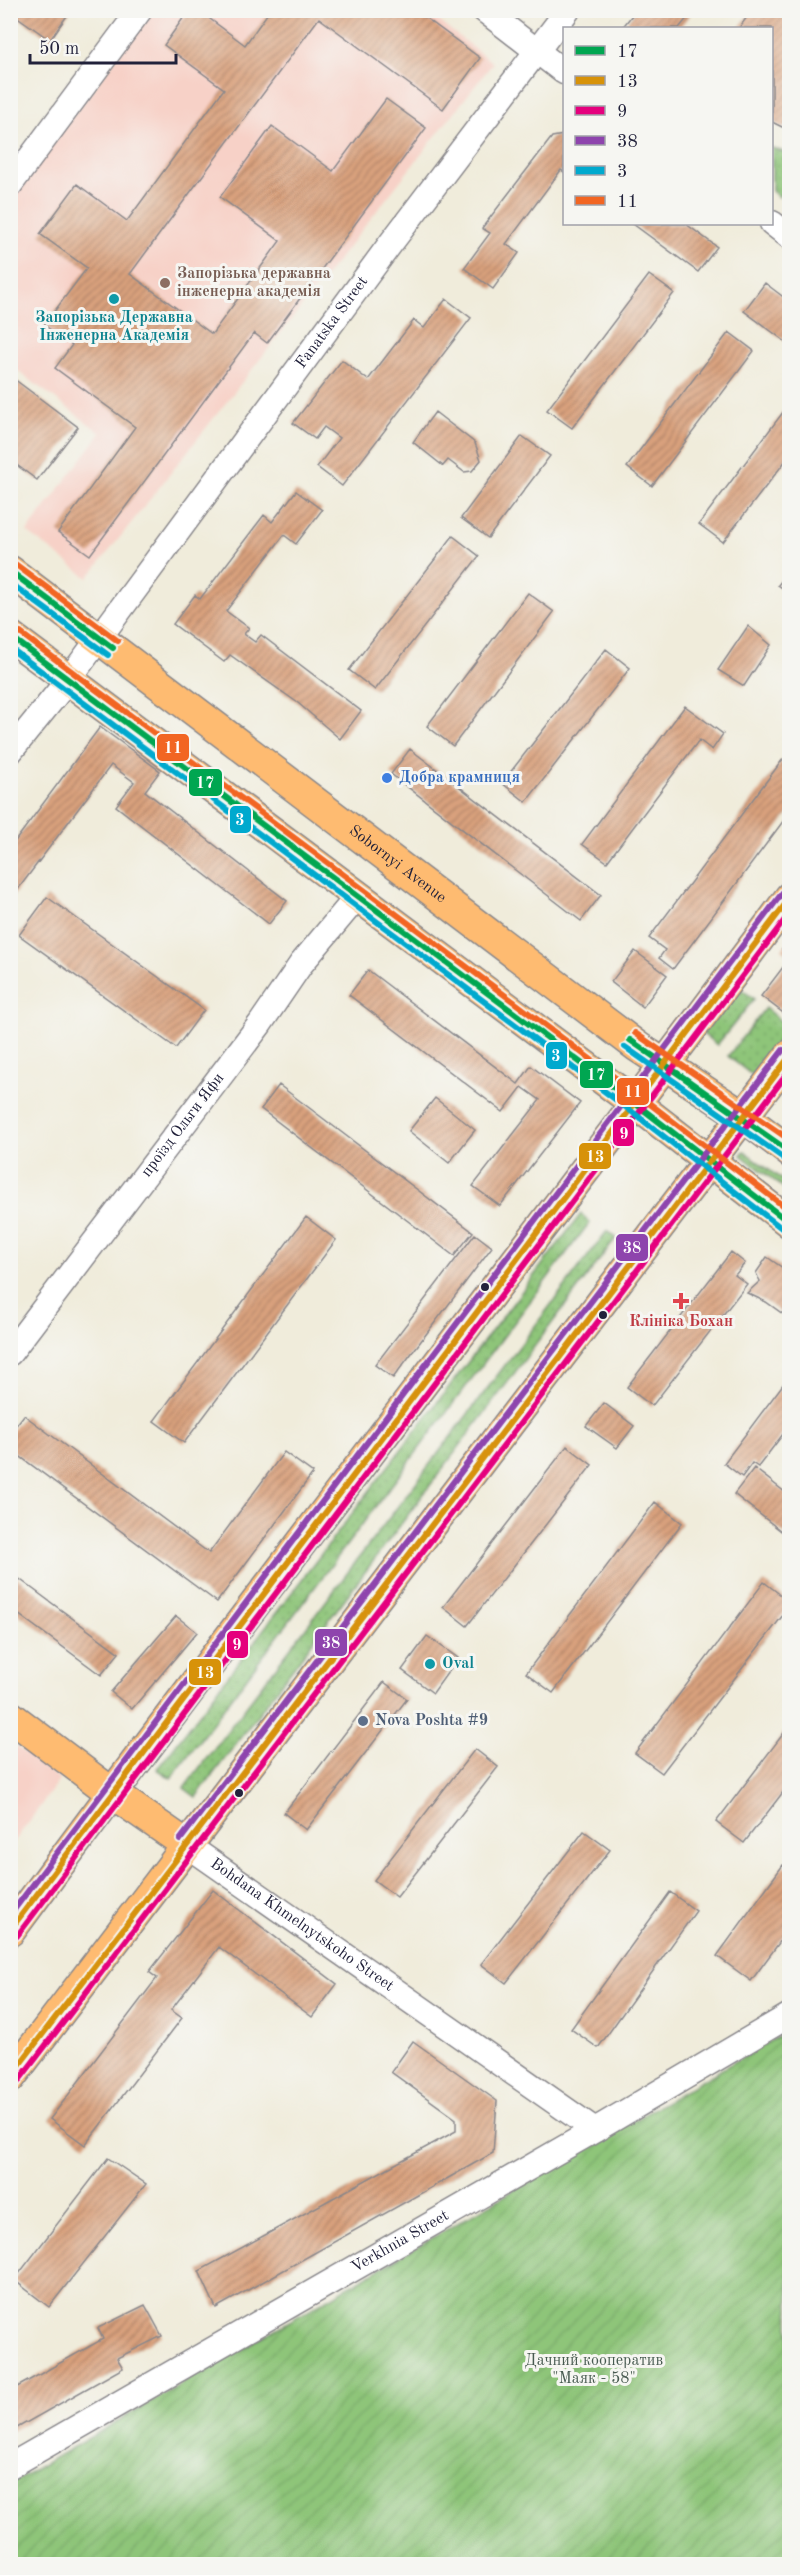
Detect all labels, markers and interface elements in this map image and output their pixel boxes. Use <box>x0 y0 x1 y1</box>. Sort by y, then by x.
scale bar <box>30 27 176 65</box>
legend <box>563 27 773 225</box>
text: 50 m <box>39 40 79 58</box>
text: 17 <box>617 43 638 61</box>
text: 13 <box>617 73 638 91</box>
text: 9 <box>617 103 627 121</box>
text: 38 <box>617 133 638 151</box>
text: 3 <box>617 163 627 181</box>
text: 11 <box>617 193 638 211</box>
place label: Запорізька державна інженерна академія <box>177 266 331 300</box>
street label: Fanatska Street <box>293 273 372 372</box>
marker: Запорізька державна інженерна академія <box>158 276 172 290</box>
marker: Запорізька Державна Інженерна Академія <box>107 292 121 306</box>
place label: Запорізька Державна Інженерна Академія <box>35 310 193 344</box>
line badge: 11 <box>156 733 190 762</box>
text: 11 <box>164 741 182 757</box>
line badge: 17 <box>188 768 223 797</box>
place label: Добра крамниця <box>399 770 520 786</box>
marker: Добра крамниця <box>380 771 394 785</box>
text: 17 <box>196 776 214 792</box>
line badge: 3 <box>229 805 252 834</box>
text: 3 <box>235 813 245 829</box>
street label: Sobornyi Avenue <box>346 823 449 906</box>
line badge: 3 <box>545 1041 568 1070</box>
text: 3 <box>551 1049 561 1065</box>
line badge: 17 <box>579 1060 614 1089</box>
text: 17 <box>587 1068 605 1084</box>
street label: проїзд Ольги Яфи <box>139 1070 227 1180</box>
line badge: 11 <box>616 1077 650 1106</box>
text: 11 <box>624 1085 642 1101</box>
line badge: 9 <box>612 1118 635 1147</box>
text: 9 <box>619 1127 629 1143</box>
line badge: 13 <box>578 1142 612 1170</box>
text: 13 <box>586 1150 604 1166</box>
line badge: 38 <box>615 1233 649 1262</box>
text: 38 <box>623 1241 641 1257</box>
unlabelled marker <box>479 1281 491 1293</box>
marker: Клініка Бохан <box>672 1292 690 1310</box>
unlabelled marker <box>597 1309 609 1321</box>
place label: Клініка Бохан <box>629 1314 733 1330</box>
line badge: 38 <box>314 1628 348 1657</box>
line badge: 9 <box>226 1630 249 1659</box>
text: 38 <box>322 1636 340 1652</box>
text: 9 <box>232 1638 242 1654</box>
place label: Oval <box>442 1656 474 1672</box>
marker: Oval <box>423 1657 437 1671</box>
line badge: 13 <box>188 1658 222 1686</box>
text: 13 <box>196 1666 214 1682</box>
place label: Nova Poshta #9 <box>375 1713 488 1729</box>
marker: Nova Poshta #9 <box>356 1714 370 1728</box>
unlabelled marker <box>233 1787 245 1799</box>
street label: Bohdana Khmelnytskoho Street <box>207 1856 397 1995</box>
street label: Verkhnia Street <box>349 2207 452 2276</box>
park label: Дачний кооператив "Маяк - 58" <box>525 2353 663 2387</box>

